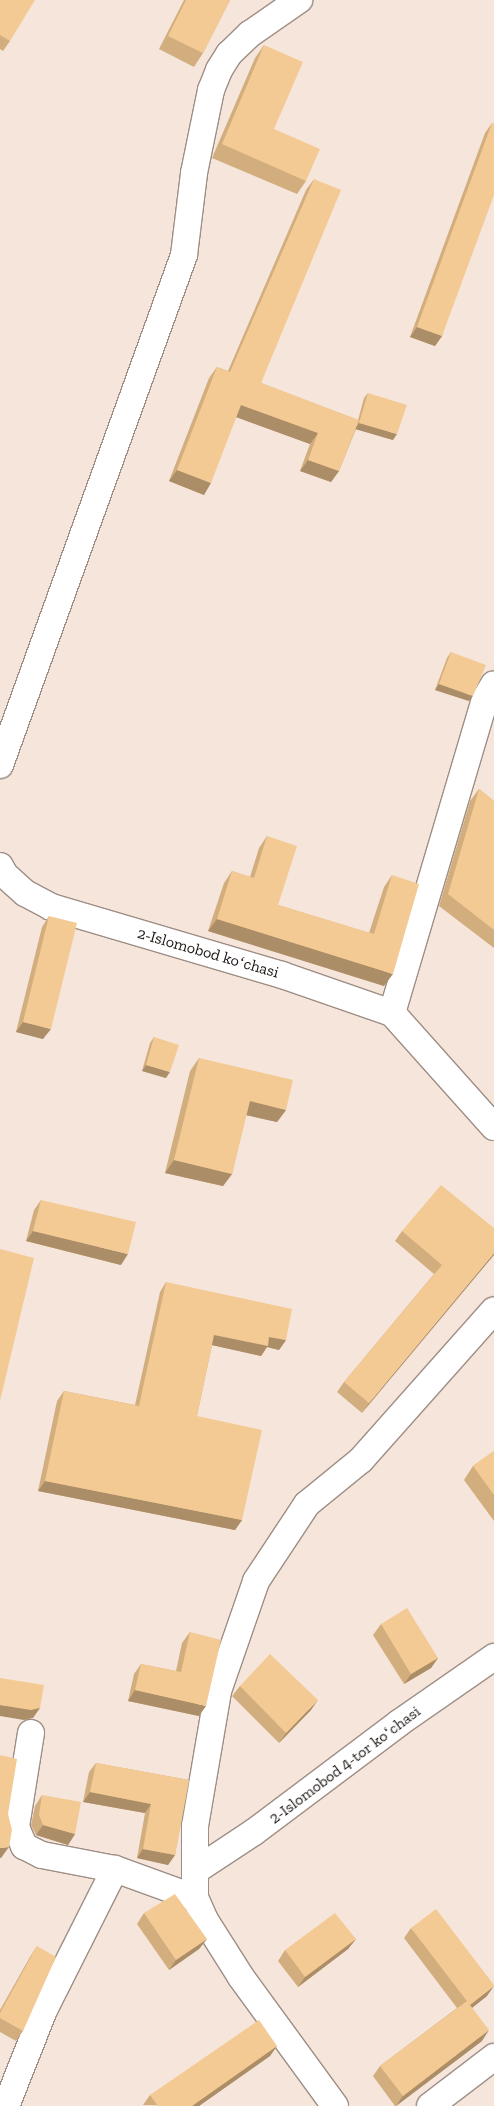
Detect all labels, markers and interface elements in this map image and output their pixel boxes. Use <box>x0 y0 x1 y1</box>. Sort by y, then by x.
street label: 2-Islomobod koʻchasi <box>135 924 281 982</box>
street label: 2-Islomobod 4-tor koʻchasi <box>266 1702 424 1828</box>

